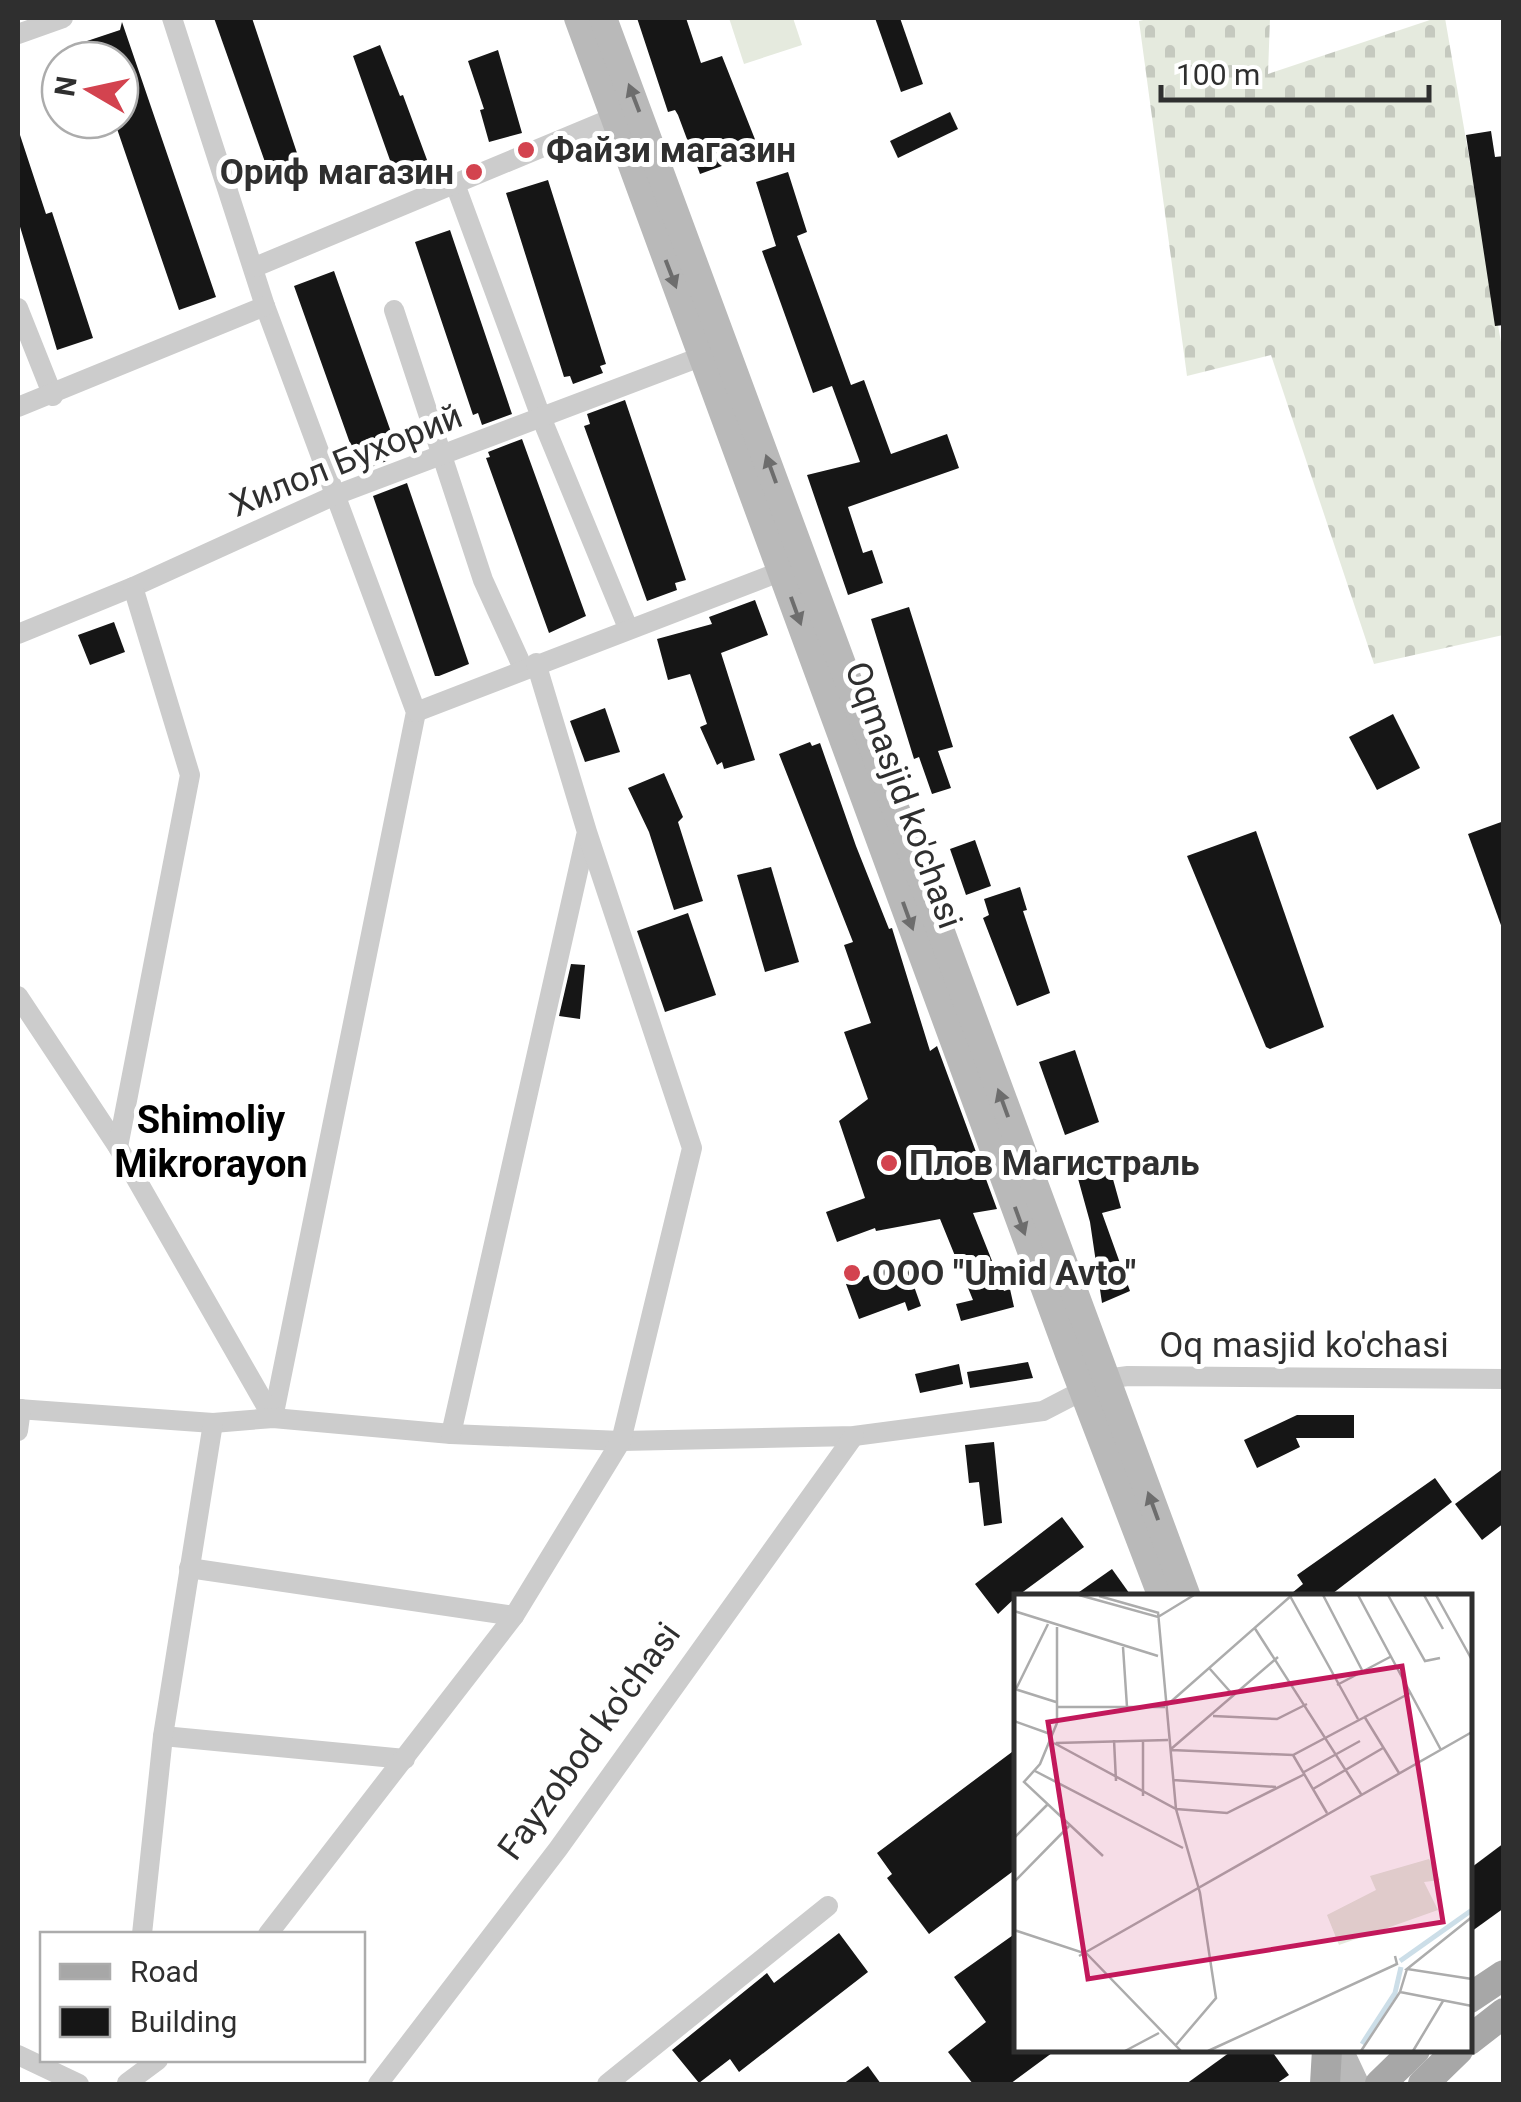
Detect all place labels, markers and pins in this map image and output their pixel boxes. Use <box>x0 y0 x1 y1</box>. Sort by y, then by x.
place label: Файзи магазин <box>546 130 796 171</box>
marker: Файзи магазин <box>515 139 537 161</box>
place label: Ориф магазин <box>220 152 454 193</box>
marker: Ориф магазин <box>463 161 485 183</box>
place label: Плов Магистраль <box>909 1143 1200 1184</box>
marker: Плов Магистраль <box>878 1152 900 1174</box>
place label: ООО "Umid Avto" <box>872 1253 1136 1294</box>
marker: ООО "Umid Avto" <box>841 1262 863 1284</box>

